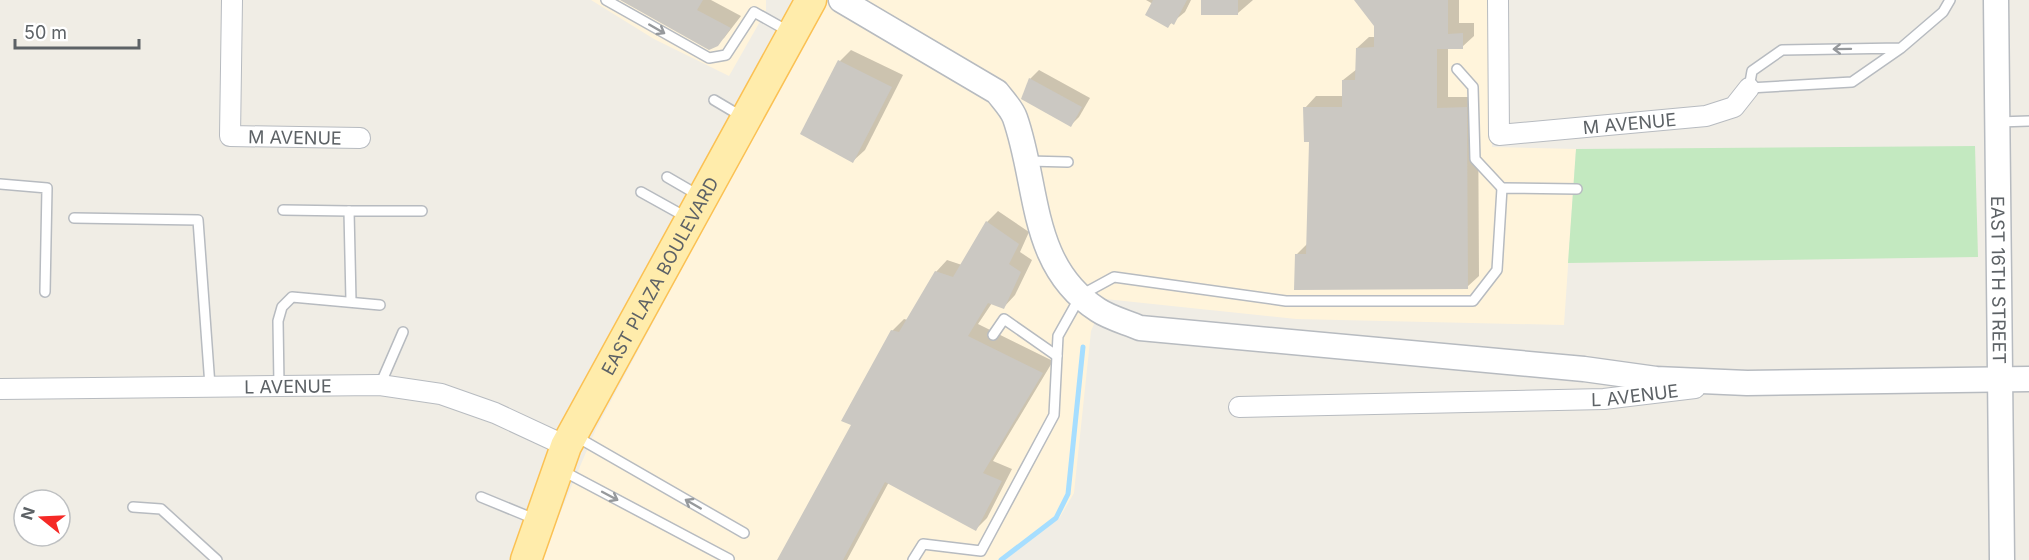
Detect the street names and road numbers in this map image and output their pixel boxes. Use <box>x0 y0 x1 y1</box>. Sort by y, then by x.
street label: M AVENUE <box>1582 108 1677 138</box>
street label: M AVENUE <box>248 126 342 148</box>
street label: EAST PLAZA BOULEVARD <box>597 173 722 378</box>
street label: EAST 16TH STREET <box>1988 196 2010 364</box>
street label: L AVENUE <box>244 375 332 397</box>
street label: L AVENUE <box>1591 380 1679 410</box>

